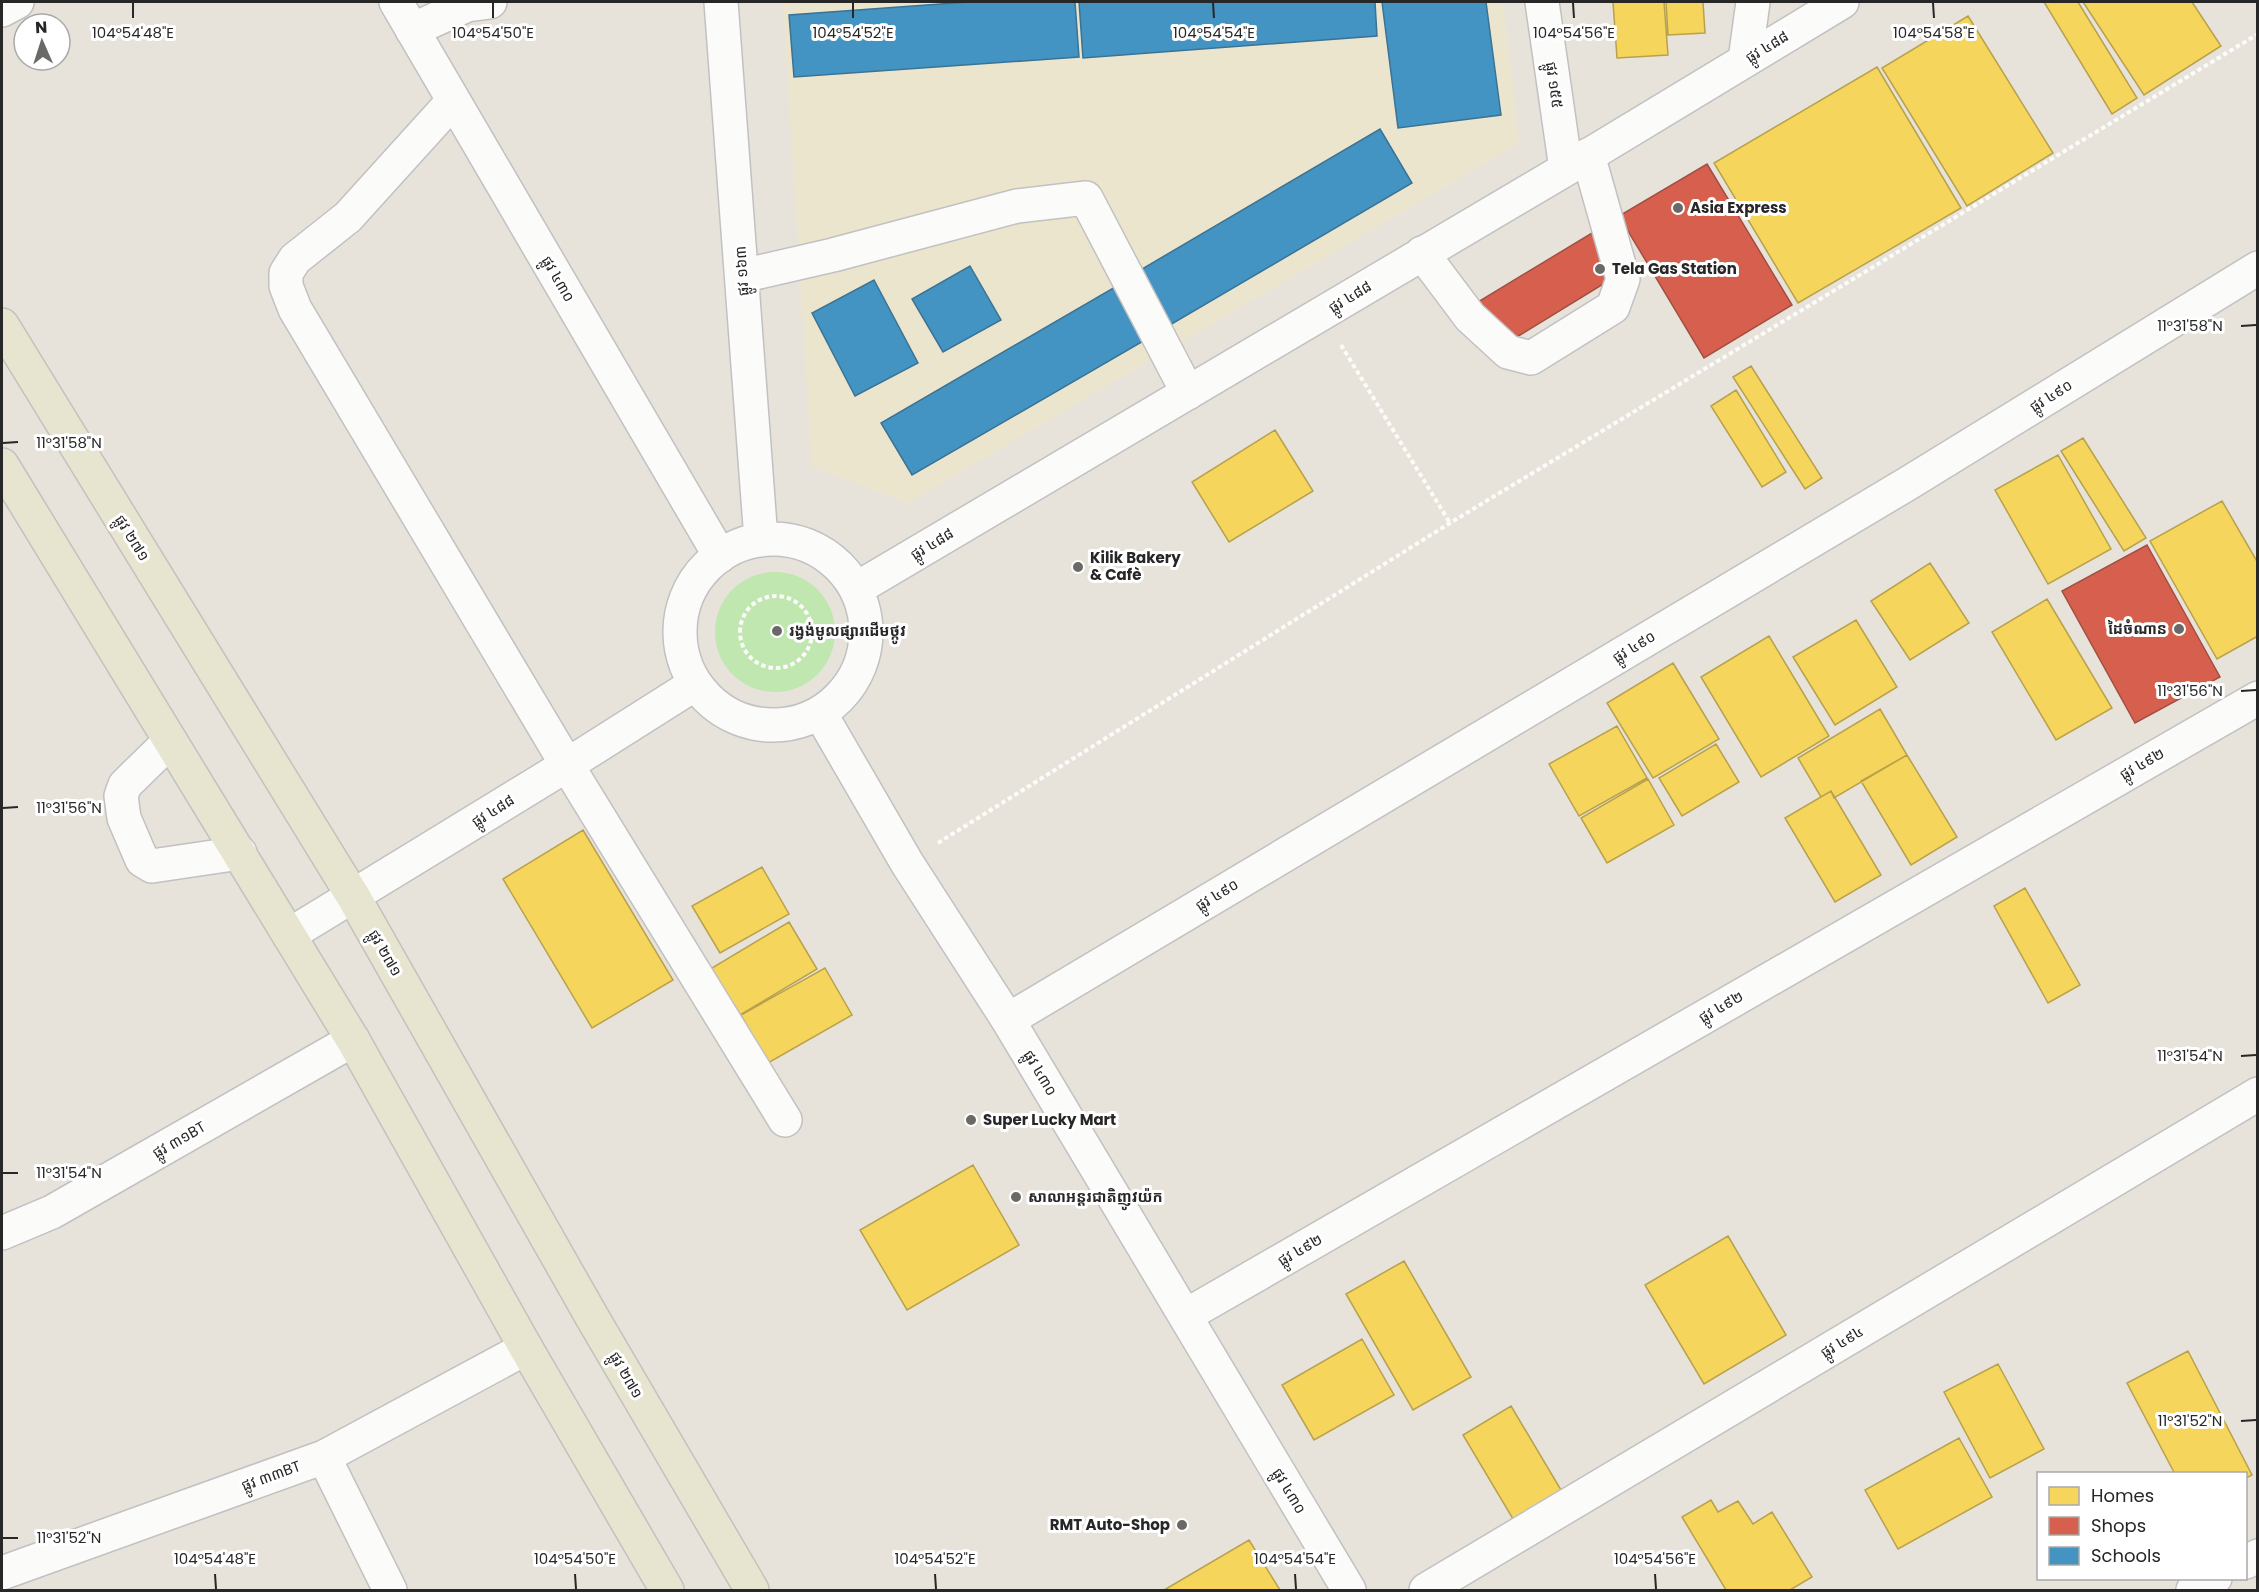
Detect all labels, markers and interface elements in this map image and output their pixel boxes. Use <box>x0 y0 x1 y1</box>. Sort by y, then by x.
north arrow <box>12 12 72 72</box>
text: N <box>35 16 48 39</box>
text: 104°54'48"E <box>92 22 174 43</box>
text: 104°54'50"E <box>452 22 534 43</box>
text: 104°54'52"E <box>812 22 894 43</box>
text: 104°54'54"E <box>1173 22 1255 43</box>
text: 104°54'56"E <box>1533 22 1615 43</box>
text: 104°54'58"E <box>1893 22 1975 43</box>
street label: ផ្លូវ ៤៨៨ <box>1741 25 1794 71</box>
street label: ផ្លូវ ១៥៥ <box>1537 60 1568 110</box>
place label: Asia Express <box>1690 197 1787 218</box>
marker: Asia Express <box>1671 201 1685 215</box>
street label: ផ្លូវ ១៦៣ <box>729 245 757 297</box>
street label: ផ្លូវ ៤៣០ <box>534 252 580 308</box>
place label: Tela Gas Station <box>1612 258 1737 279</box>
marker: Tela Gas Station <box>1593 262 1607 276</box>
street label: ផ្លូវ ៤៨៨ <box>1324 275 1377 321</box>
text: 11°31'58"N <box>2157 315 2223 336</box>
street label: ផ្លូវ ៤៩០ <box>2025 374 2078 420</box>
text: 11°31'58"N <box>36 432 102 453</box>
street label: ផ្លូវ ២៧១ <box>107 511 155 567</box>
street label: ផ្លូវ ៤៨៨ <box>906 522 959 568</box>
place label: Kilik Bakery & Cafè <box>1090 547 1181 585</box>
marker: Kilik Bakery & Cafè <box>1071 560 1085 574</box>
place label: ដៃចំណាន <box>2108 618 2167 639</box>
place label: រង្វង់មូលផ្សារដើមថ្កូវ <box>789 620 906 645</box>
marker: ដៃចំណាន <box>2172 622 2186 636</box>
marker: រង្វង់មូលផ្សារដើមថ្កូវ <box>770 624 784 638</box>
street label: ផ្លូវ ៤៩០ <box>1608 625 1661 671</box>
text: 11°31'56"N <box>2157 680 2223 701</box>
street label: ផ្លូវ ៤៩២ <box>2115 742 2170 788</box>
street label: ផ្លូវ ៤៨៨ <box>467 789 520 835</box>
text: 11°31'56"N <box>36 797 102 818</box>
street label: ផ្លូវ ៤៩០ <box>1191 873 1244 919</box>
street label: ផ្លូវ ២៧១ <box>361 925 407 982</box>
street label: ផ្លូវ ៤៩២ <box>1694 985 1749 1031</box>
text: 11°31'54"N <box>2157 1045 2223 1066</box>
street label: ផ្លូវ ៤៣០ <box>1016 1046 1062 1102</box>
place label: Super Lucky Mart <box>983 1109 1116 1130</box>
marker: Super Lucky Mart <box>964 1113 978 1127</box>
street label: ផ្លូវ ៣១BT <box>148 1116 211 1166</box>
text: 11°31'54"N <box>36 1162 102 1183</box>
place label: សាលាអន្តរជាតិញូវយ៉ក <box>1028 1186 1163 1211</box>
marker: សាលាអន្តរជាតិញូវយ៉ក <box>1009 1190 1023 1204</box>
street label: ផ្លូវ ៤៩២ <box>1273 1228 1328 1274</box>
street label: ផ្លូវ ៤៩៤ <box>1816 1320 1869 1366</box>
street label: ផ្លូវ ២៧១ <box>602 1347 648 1404</box>
text: 11°31'52"N <box>2158 1410 2222 1431</box>
street label: ផ្លូវ ៣៣BT <box>238 1455 305 1499</box>
street label: ផ្លូវ ៤៣០ <box>1265 1464 1311 1520</box>
legend <box>2037 1472 2247 1580</box>
text: Homes <box>2091 1483 2154 1508</box>
text: Shops <box>2091 1513 2146 1538</box>
place label: RMT Auto-Shop <box>1050 1514 1170 1535</box>
marker: RMT Auto-Shop <box>1175 1518 1189 1532</box>
text: 11°31'52"N <box>37 1527 101 1548</box>
text: Schools <box>2091 1543 2161 1568</box>
text: 104°54'48"E <box>174 1548 256 1569</box>
text: 104°54'50"E <box>534 1548 616 1569</box>
text: 104°54'52"E <box>894 1548 976 1569</box>
text: 104°54'54"E <box>1254 1548 1336 1569</box>
text: 104°54'56"E <box>1614 1548 1696 1569</box>

